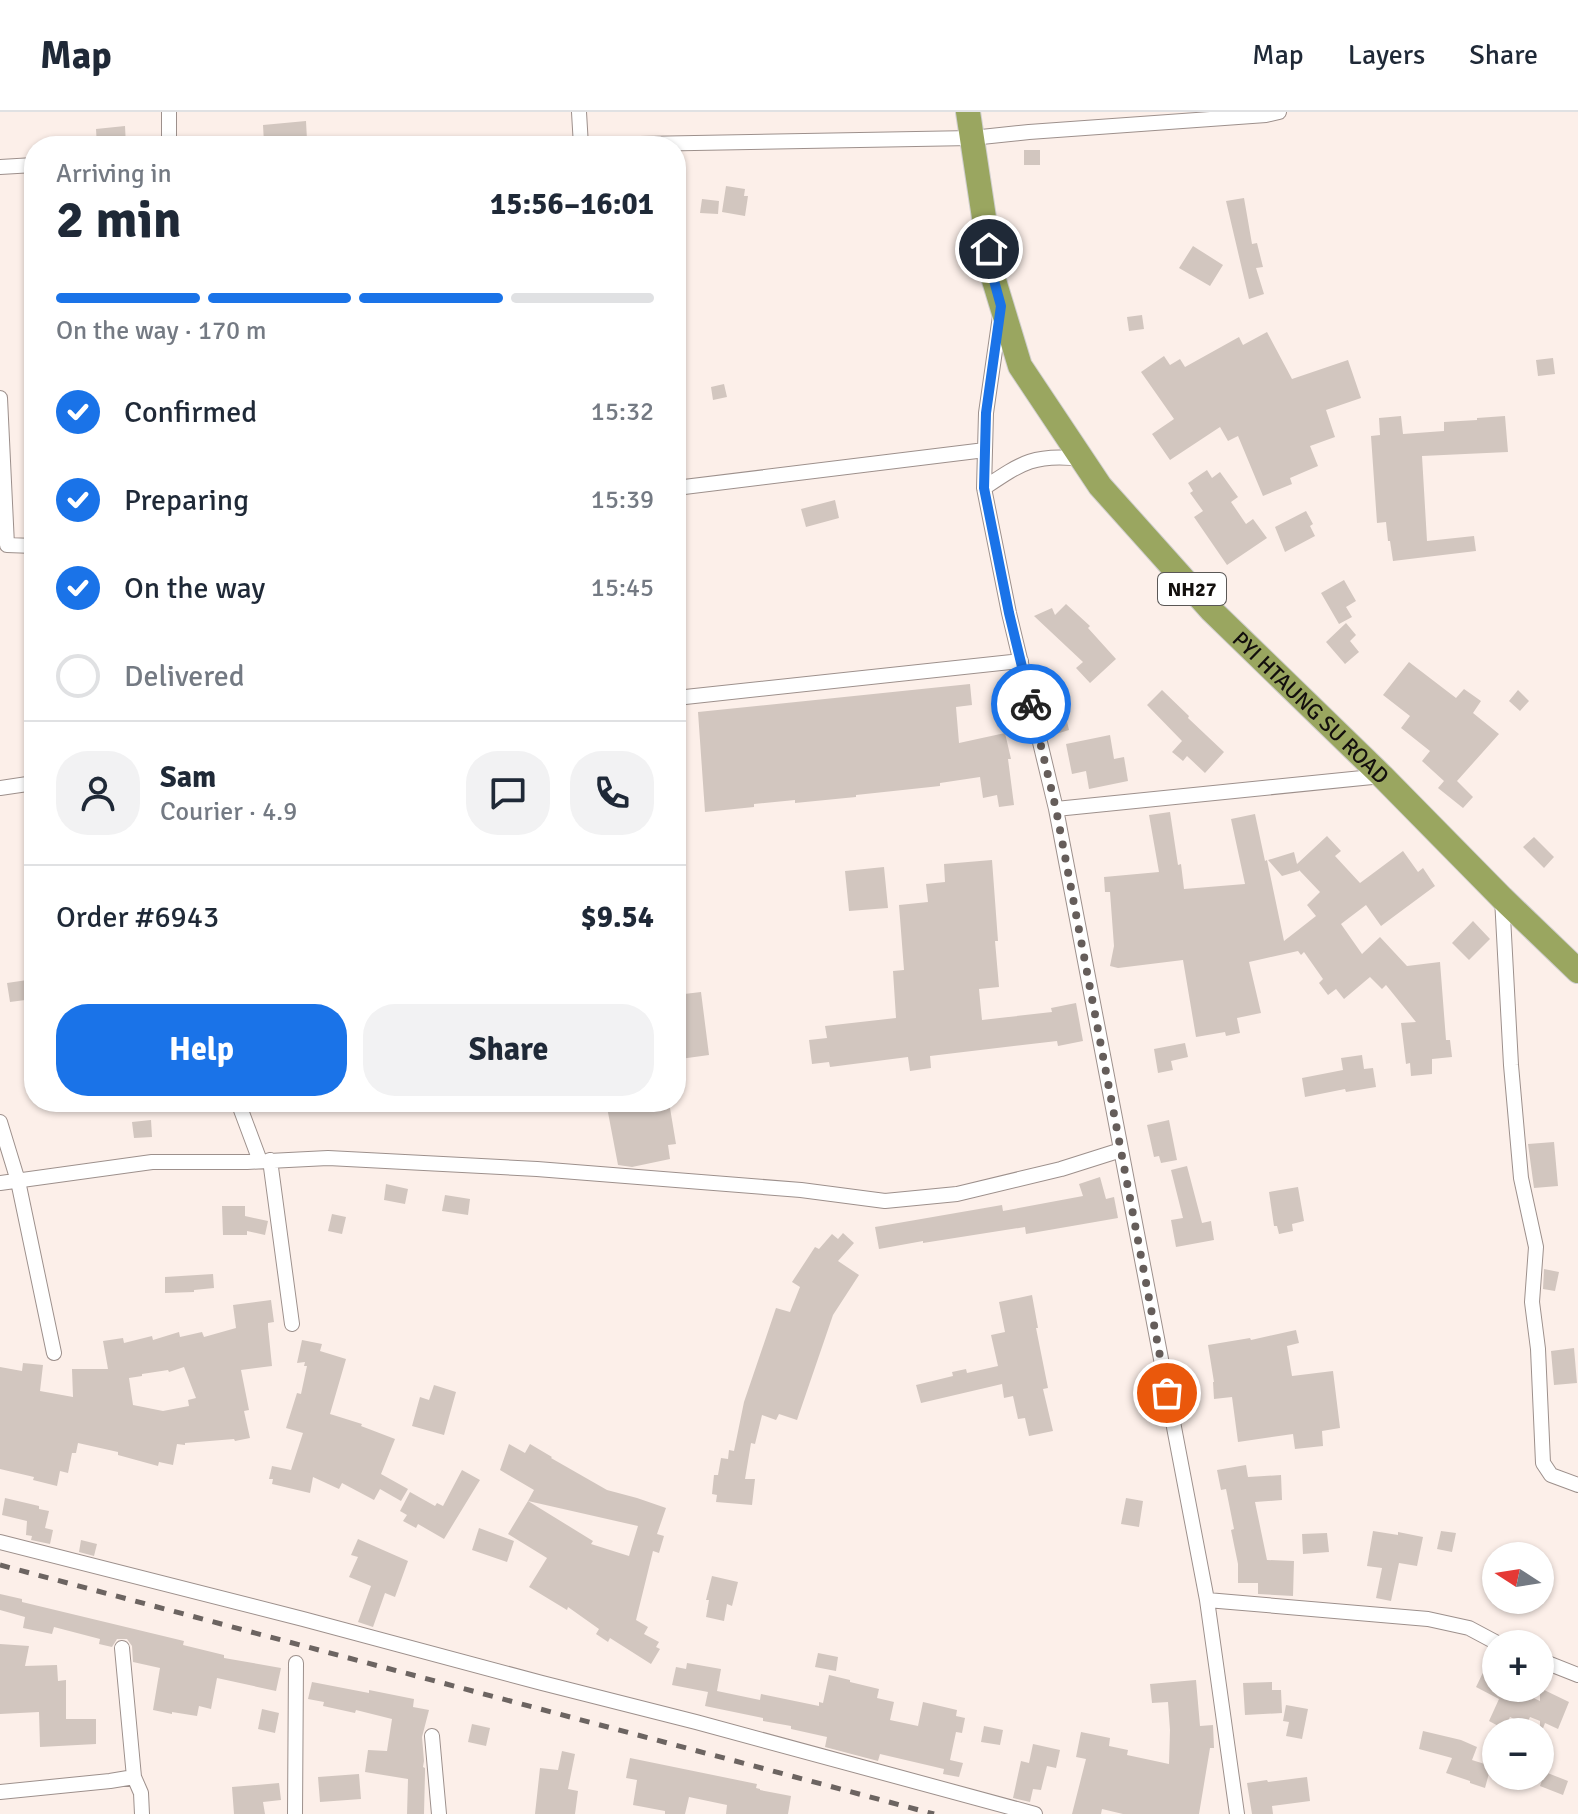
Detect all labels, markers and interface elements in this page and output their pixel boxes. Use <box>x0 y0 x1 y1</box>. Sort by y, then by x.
text: Map <box>40 32 112 79</box>
text: Map <box>1252 38 1304 72</box>
text: Layers <box>1348 38 1425 72</box>
text: Share <box>1469 38 1538 72</box>
text: Arriving in <box>56 158 172 190</box>
text: 15:56–16:01 <box>490 186 654 223</box>
text: 2 min <box>56 188 182 252</box>
pin <box>955 215 1023 283</box>
icon: home <box>967 227 1011 271</box>
text: On the way · 170 m <box>56 315 266 347</box>
icon: check <box>56 390 100 434</box>
text: Confirmed <box>124 394 257 431</box>
text: 15:32 <box>591 396 654 428</box>
icon: check <box>56 478 100 522</box>
text: Preparing <box>124 482 249 519</box>
text: 15:39 <box>591 484 654 516</box>
icon: check <box>56 566 100 610</box>
text: On the way <box>124 570 265 607</box>
text: 15:45 <box>591 572 654 604</box>
road number: NH27 <box>1158 573 1226 605</box>
street label: PYI HTAUNG SU ROAD <box>1227 625 1395 789</box>
text: Delivered <box>124 658 245 695</box>
courier <box>991 664 1071 744</box>
icon: bike <box>1009 682 1053 726</box>
button: person <box>56 751 140 835</box>
button: chat <box>466 751 550 835</box>
button: phone <box>570 751 654 835</box>
text: Sam <box>160 759 216 796</box>
text: Courier · 4.9 <box>160 796 297 828</box>
text: Order #6943 <box>56 899 219 936</box>
text: $9.54 <box>581 899 654 936</box>
button: Help <box>56 1004 347 1096</box>
button: Share <box>363 1004 654 1096</box>
pin <box>1133 1359 1201 1427</box>
icon: bag <box>1145 1371 1189 1415</box>
north arrow <box>1482 1542 1554 1614</box>
map controls <box>1482 1542 1554 1790</box>
button: + <box>1482 1630 1554 1702</box>
button: − <box>1482 1718 1554 1790</box>

